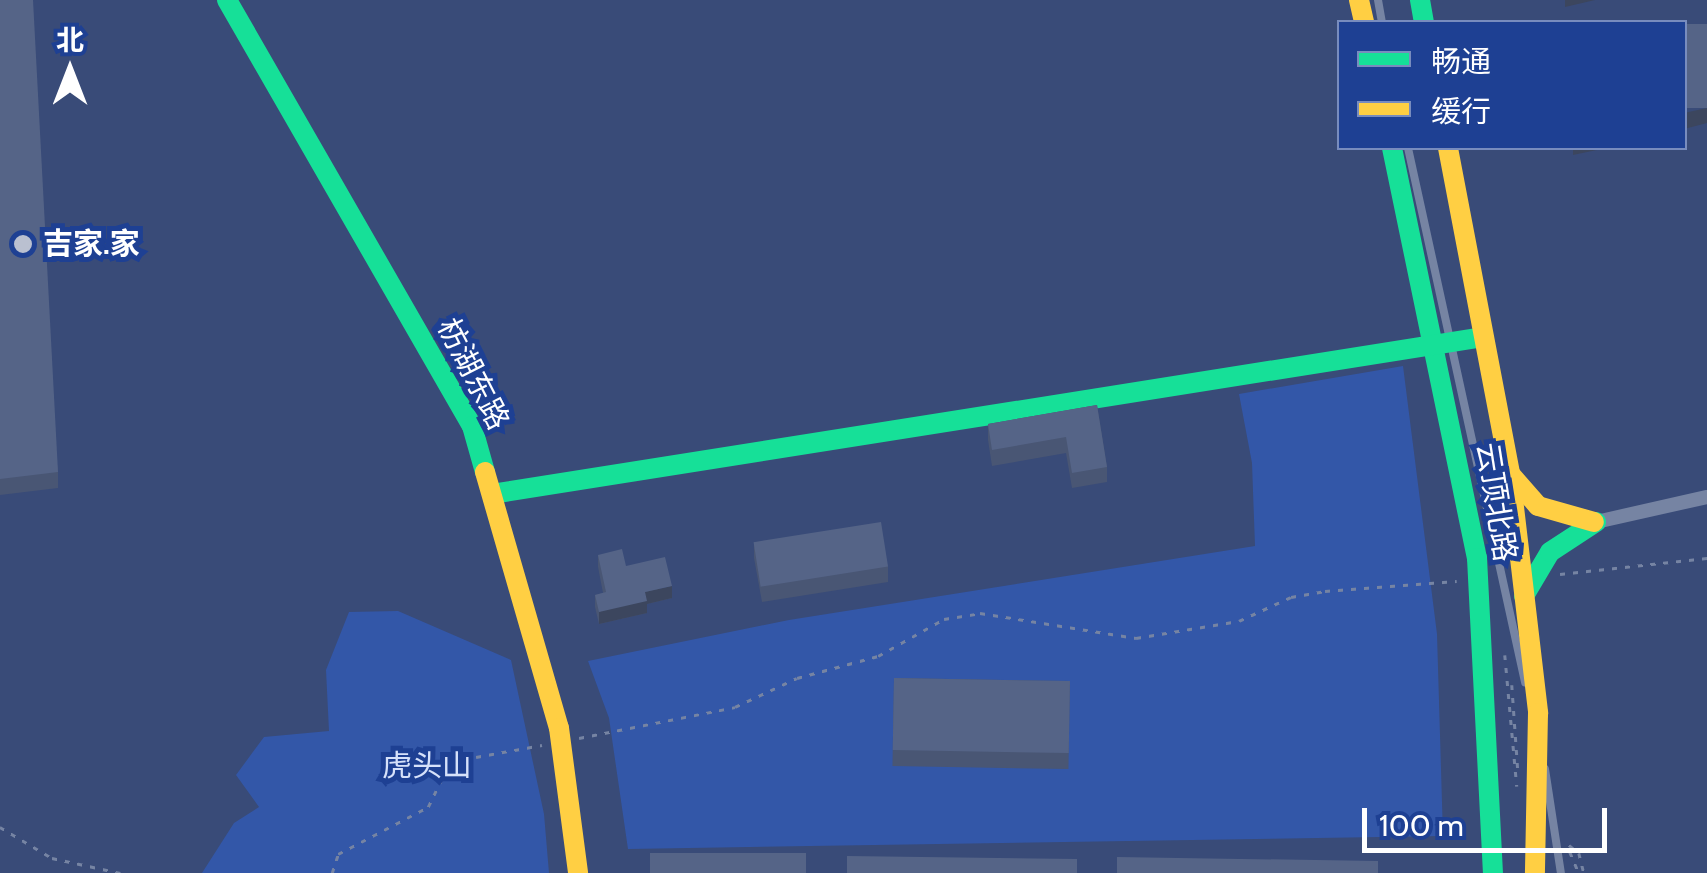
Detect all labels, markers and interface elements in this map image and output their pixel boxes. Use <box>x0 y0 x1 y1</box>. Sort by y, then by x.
north arrow <box>20 20 120 120</box>
legend <box>1337 20 1687 150</box>
text: 北 <box>56 23 84 57</box>
text: 畅通 <box>1431 43 1491 80</box>
text: 缓行 <box>1431 93 1491 130</box>
place label: 吉家.家 <box>43 226 140 262</box>
marker: 吉家.家 <box>12 233 34 255</box>
street label: 枋湖东路 <box>430 312 516 436</box>
street label: 云顶北路 <box>1469 440 1523 564</box>
park label: 虎头山 <box>382 748 472 784</box>
scale bar <box>1367 788 1612 850</box>
text: 100 m <box>1379 807 1464 844</box>

